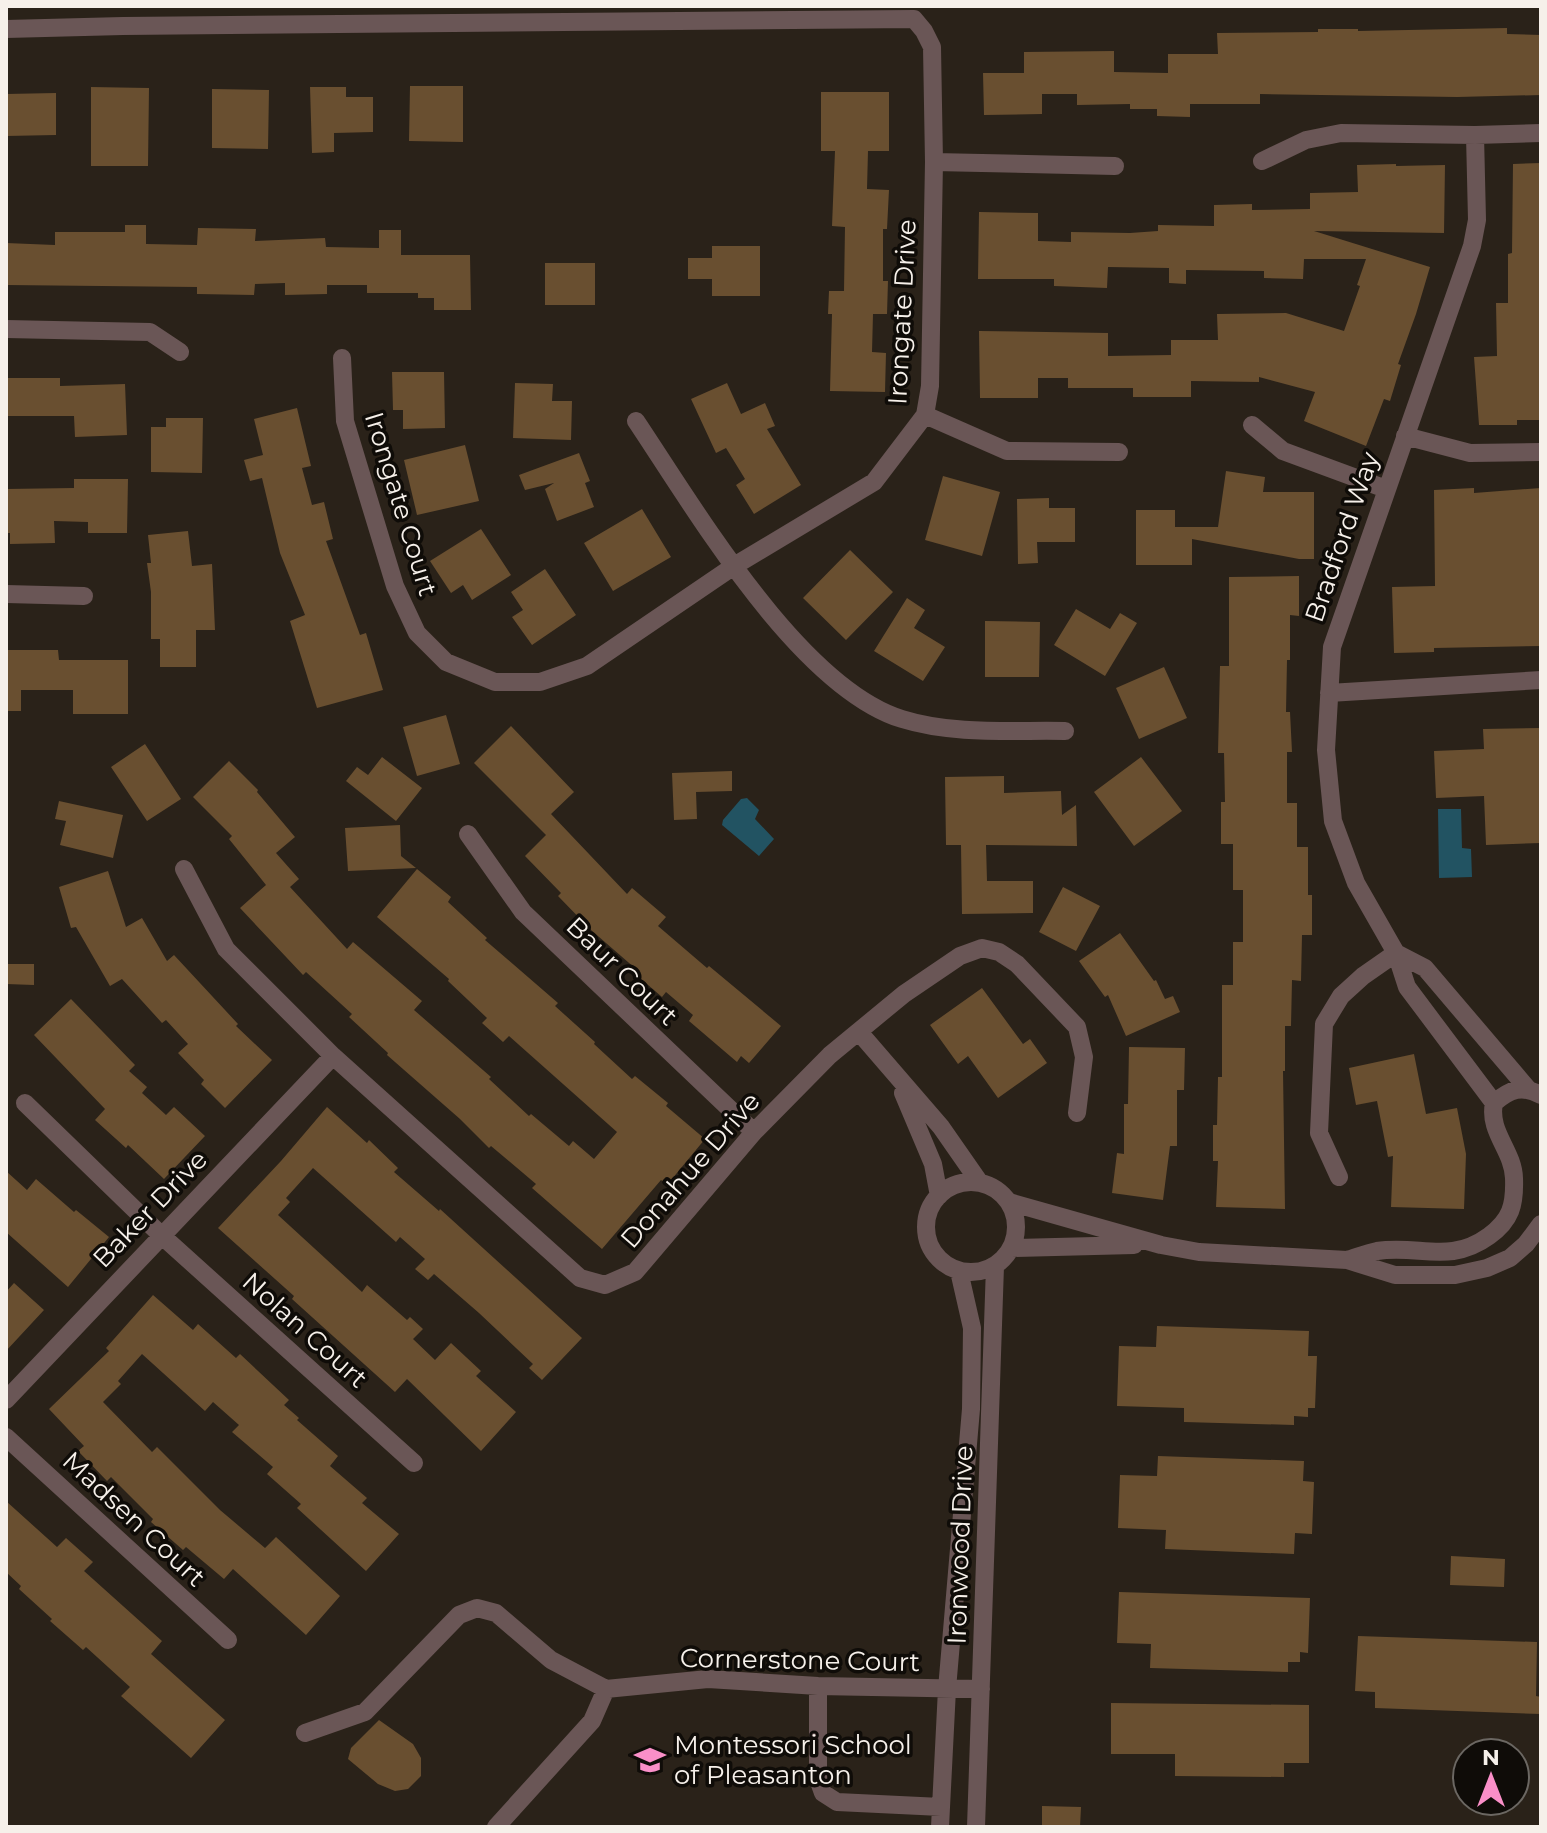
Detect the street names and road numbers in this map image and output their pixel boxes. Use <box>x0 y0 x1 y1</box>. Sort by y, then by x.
street label: Irongate Drive <box>881 218 923 406</box>
street label: Irongate Court <box>358 408 444 600</box>
street label: Bradford Way <box>1298 447 1386 626</box>
street label: Baur Court <box>560 910 684 1032</box>
street label: Donahue Drive <box>614 1085 766 1255</box>
street label: Baker Drive <box>86 1144 214 1274</box>
street label: Nolan Court <box>236 1266 374 1394</box>
street label: Madsen Court <box>56 1445 212 1593</box>
street label: Ironwood Drive <box>941 1445 979 1645</box>
street label: Cornerstone Court <box>680 1642 920 1678</box>

